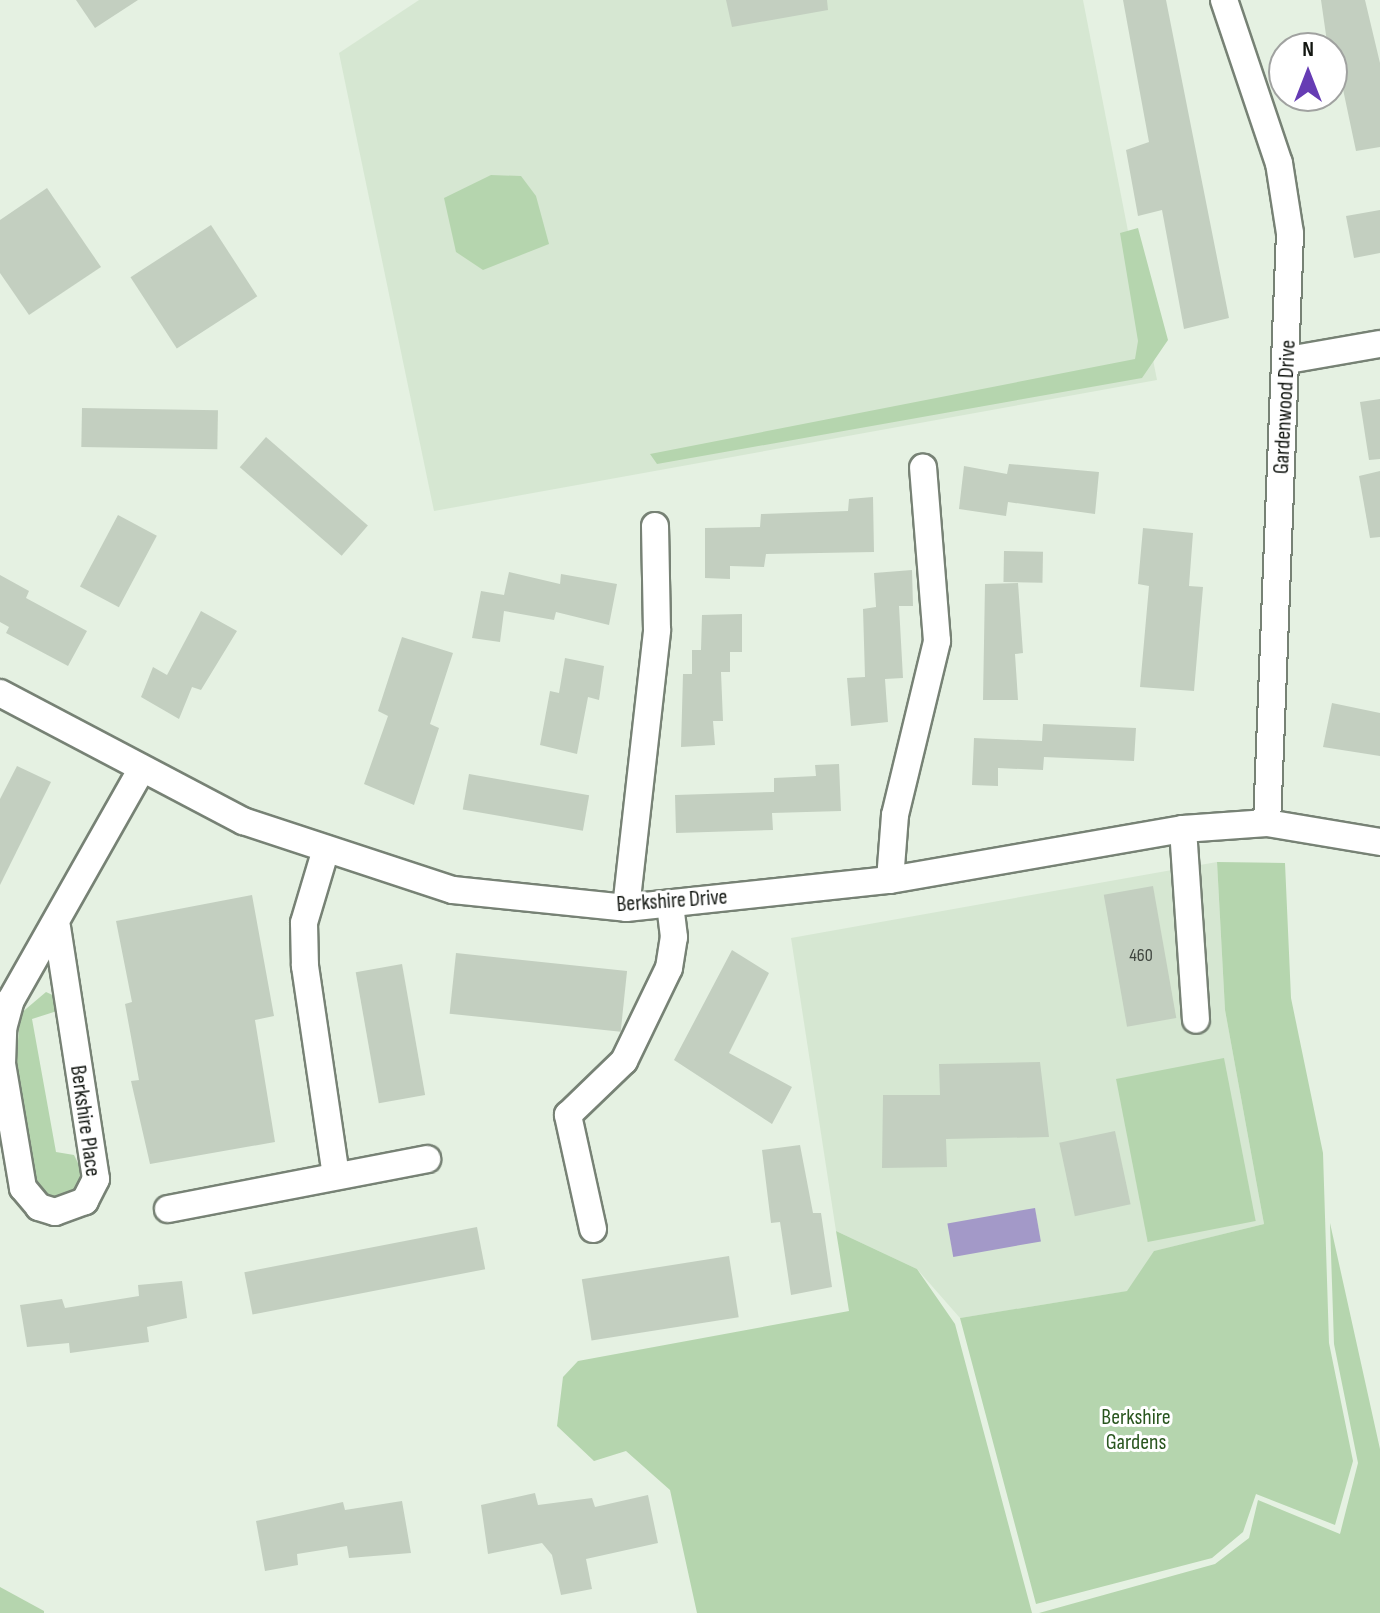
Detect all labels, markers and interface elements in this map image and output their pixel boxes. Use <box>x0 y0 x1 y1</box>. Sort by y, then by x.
north arrow <box>1268 32 1348 112</box>
text: N <box>1302 36 1314 63</box>
street label: Gardenwood Drive <box>1268 339 1302 475</box>
street label: Berkshire Drive <box>616 884 728 918</box>
house number: 460 <box>1129 945 1153 967</box>
street label: Berkshire Place <box>64 1064 106 1178</box>
park label: Berkshire Gardens <box>1101 1404 1171 1456</box>

